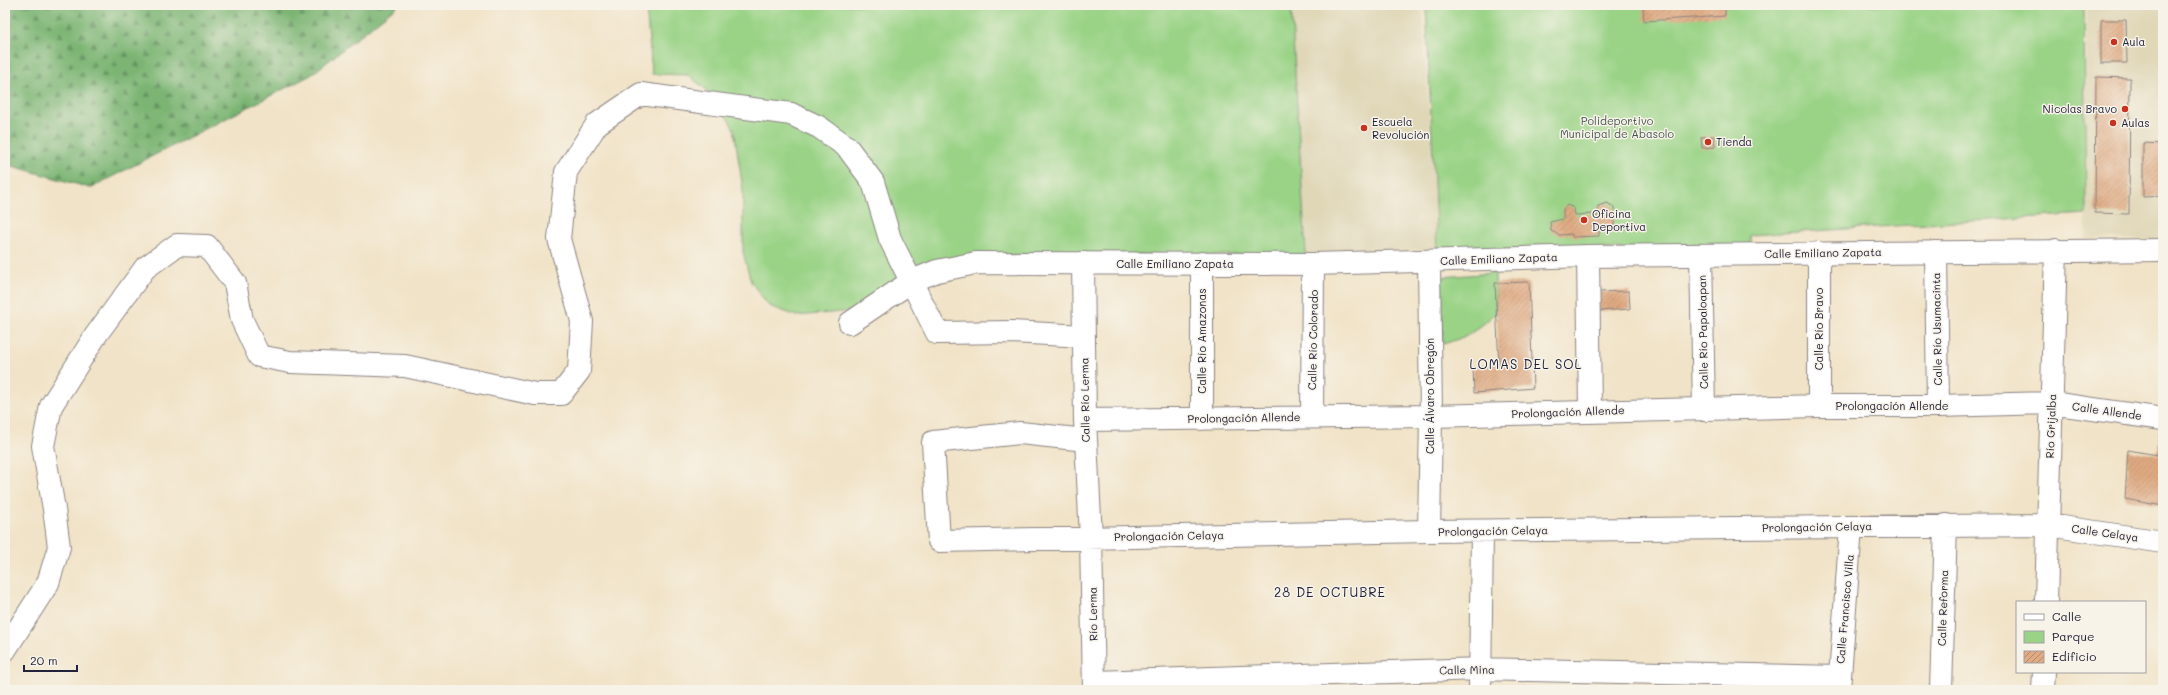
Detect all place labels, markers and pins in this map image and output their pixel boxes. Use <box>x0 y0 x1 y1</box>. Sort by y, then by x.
place label: Aula <box>2122 34 2145 49</box>
marker: Aula <box>2109 37 2119 47</box>
place label: Nicolas Bravo <box>2042 101 2117 116</box>
marker: Nicolas Bravo <box>2120 104 2130 114</box>
place label: Escuela Revolución <box>1372 114 1429 142</box>
place label: Aulas <box>2121 115 2150 130</box>
marker: Aulas <box>2108 118 2118 128</box>
marker: Escuela Revolución <box>1359 123 1369 133</box>
place label: Tienda <box>1716 134 1752 149</box>
marker: Tienda <box>1703 137 1713 147</box>
place label: Oficina Deportiva <box>1592 206 1646 234</box>
marker: Oficina Deportiva <box>1579 215 1589 225</box>

